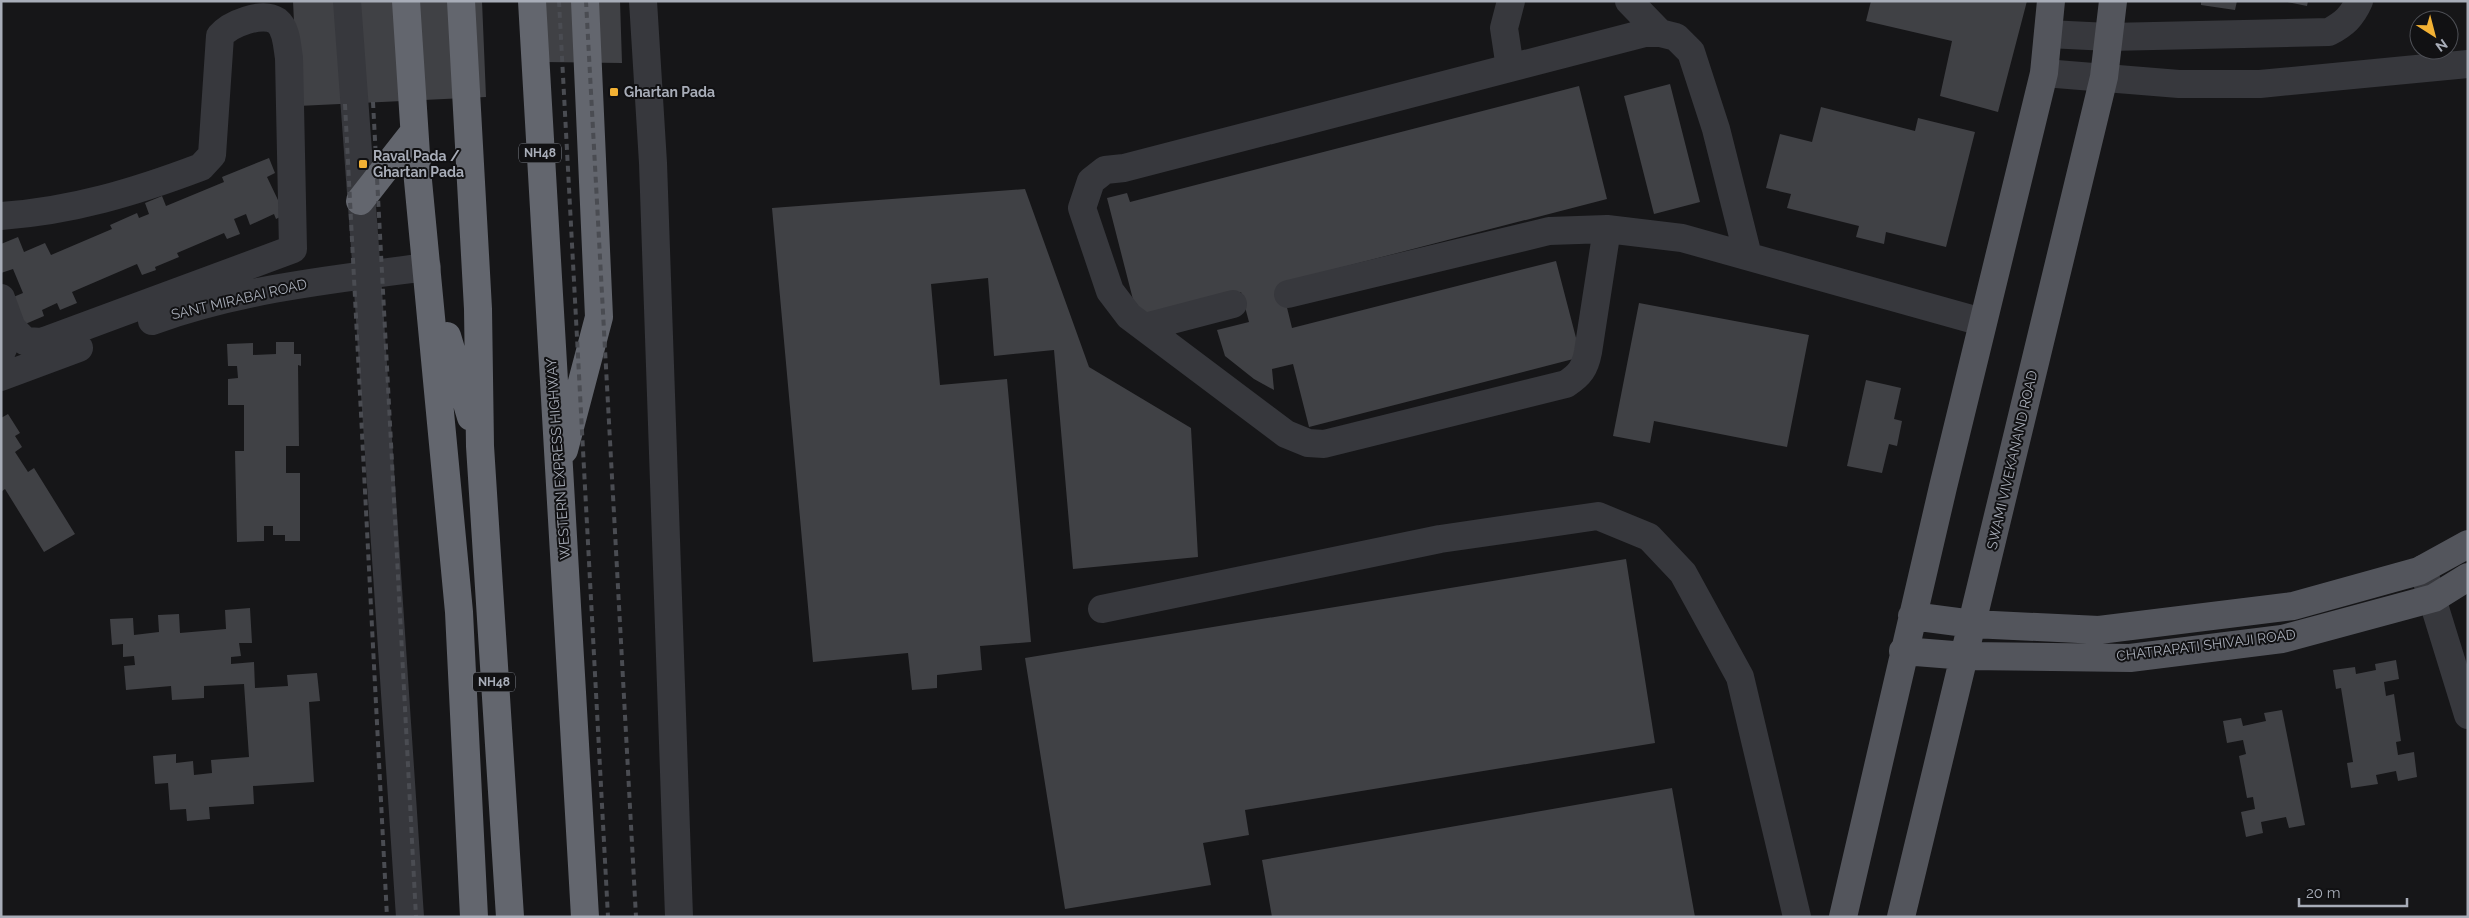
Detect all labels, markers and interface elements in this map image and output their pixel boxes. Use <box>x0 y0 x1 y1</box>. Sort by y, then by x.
north arrow <box>2409 10 2459 60</box>
text: N <box>2433 36 2451 55</box>
place label: Ghartan Pada <box>624 84 715 100</box>
marker: Ghartan Pada <box>608 86 620 98</box>
road number: NH48 <box>519 144 561 162</box>
place label: Raval Pada / Ghartan Pada <box>373 148 464 180</box>
marker: Raval Pada / Ghartan Pada <box>357 158 369 170</box>
street label: SANT MIRABAI ROAD <box>169 276 309 322</box>
street label: WESTERN EXPRESS HIGHWAY <box>543 358 573 560</box>
street label: SWAMI VIVEKANAND ROAD <box>1984 369 2040 551</box>
street label: CHATRAPATI SHIVAJI ROAD <box>2115 626 2297 664</box>
road number: NH48 <box>473 672 515 692</box>
scale bar <box>2299 876 2406 908</box>
text: 20 m <box>2306 884 2341 902</box>

